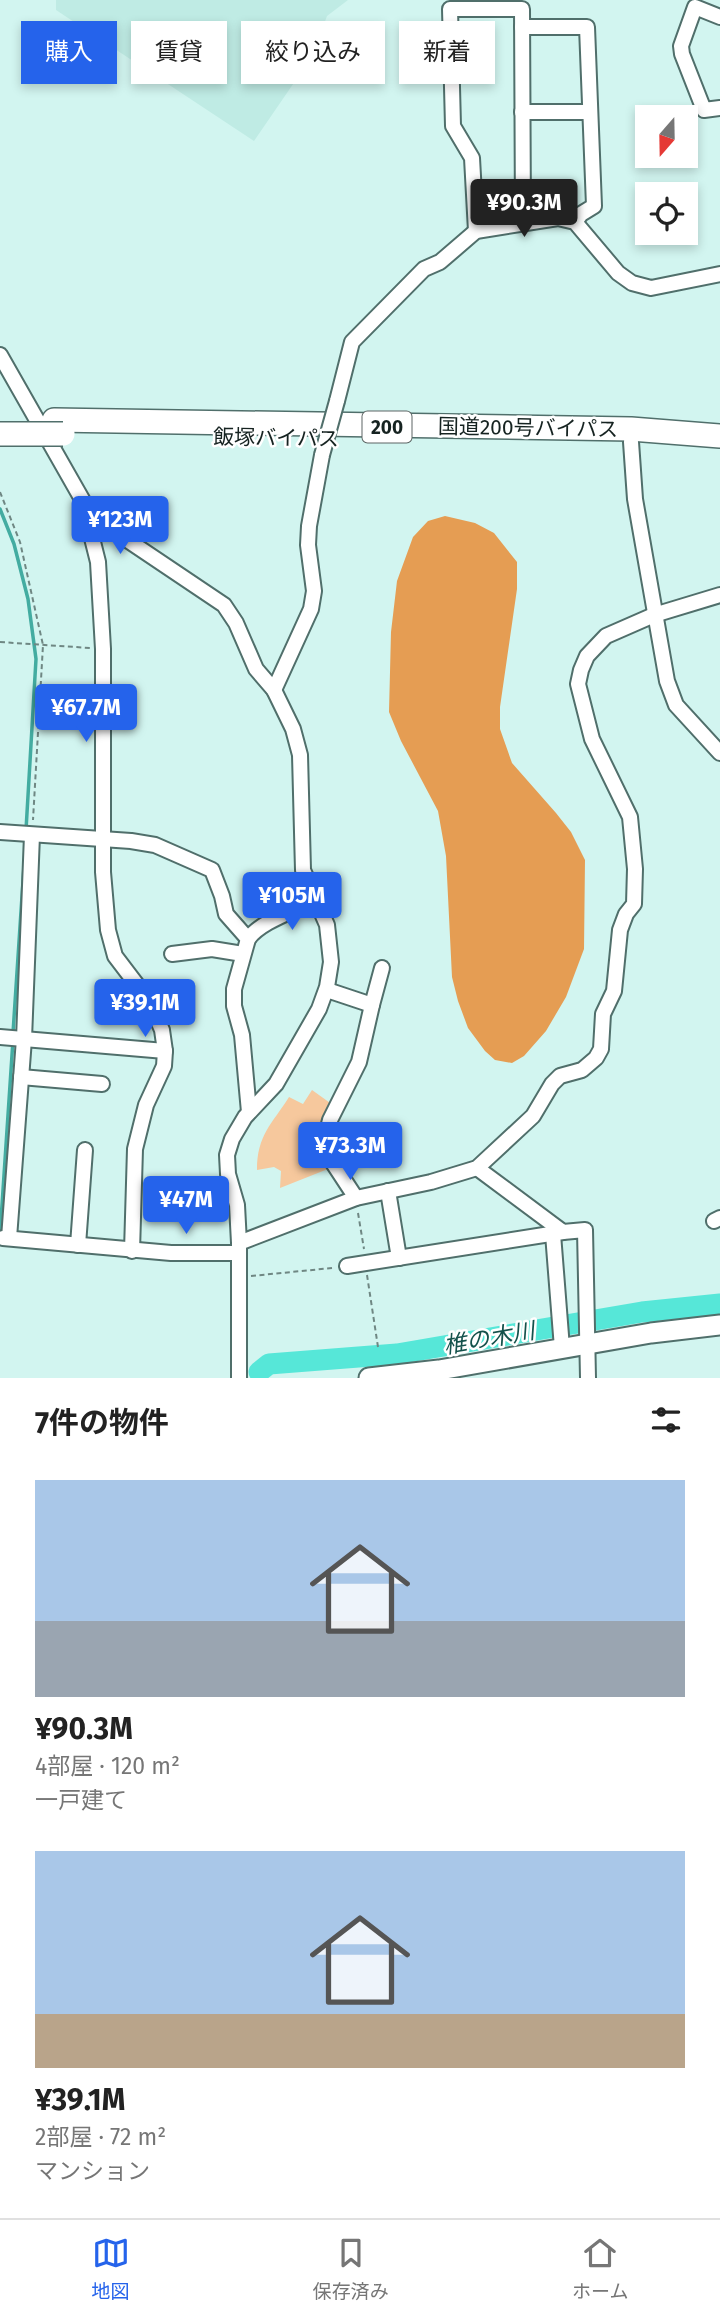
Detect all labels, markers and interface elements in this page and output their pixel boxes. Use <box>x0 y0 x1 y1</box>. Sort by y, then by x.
chip: 購入 <box>21 21 117 84</box>
chip: 賃貸 <box>131 21 227 84</box>
chip: 絞り込み <box>241 21 385 84</box>
chip: 新着 <box>399 21 495 84</box>
north arrow <box>635 105 698 168</box>
map controls <box>635 105 698 245</box>
pin: ¥90.3M <box>467 180 581 239</box>
button: locate <box>635 182 698 245</box>
text: ¥90.3M <box>487 188 561 216</box>
road number: 200 <box>362 412 412 442</box>
street label: 国道200号バイパス <box>438 413 618 443</box>
street label: 飯塚バイパス <box>213 424 339 452</box>
pin: ¥123M <box>71 496 169 556</box>
text: ¥123M <box>88 505 152 533</box>
pin: ¥67.7M <box>29 684 143 744</box>
text: ¥67.7M <box>51 693 121 721</box>
pin: ¥105M <box>243 872 341 932</box>
text: ¥105M <box>259 881 325 909</box>
pin: ¥39.1M <box>88 979 202 1039</box>
text: ¥39.1M <box>110 988 180 1016</box>
pin: ¥73.3M <box>293 1122 407 1182</box>
text: ¥73.3M <box>314 1131 386 1159</box>
pin: ¥47M <box>145 1176 227 1236</box>
text: ¥47M <box>159 1185 213 1213</box>
water label: 椎の木川 <box>441 1316 540 1360</box>
icon: filters <box>647 1401 685 1439</box>
text: 7件の物件 <box>35 1405 169 1441</box>
icon: home <box>297 1526 423 1652</box>
text: ¥90.3M <box>35 1711 133 1747</box>
text: 4部屋 · 120 m² <box>35 1752 180 1780</box>
text: 一戸建て <box>35 1786 127 1814</box>
icon: home <box>297 1897 423 2023</box>
text: ¥39.1M <box>35 2082 125 2118</box>
text: 2部屋 · 72 m² <box>35 2123 166 2151</box>
text: マンション <box>35 2157 150 2185</box>
tab: 地図 <box>92 2234 130 2303</box>
tab: 保存済み <box>313 2234 389 2303</box>
tab: ホーム <box>572 2234 628 2303</box>

